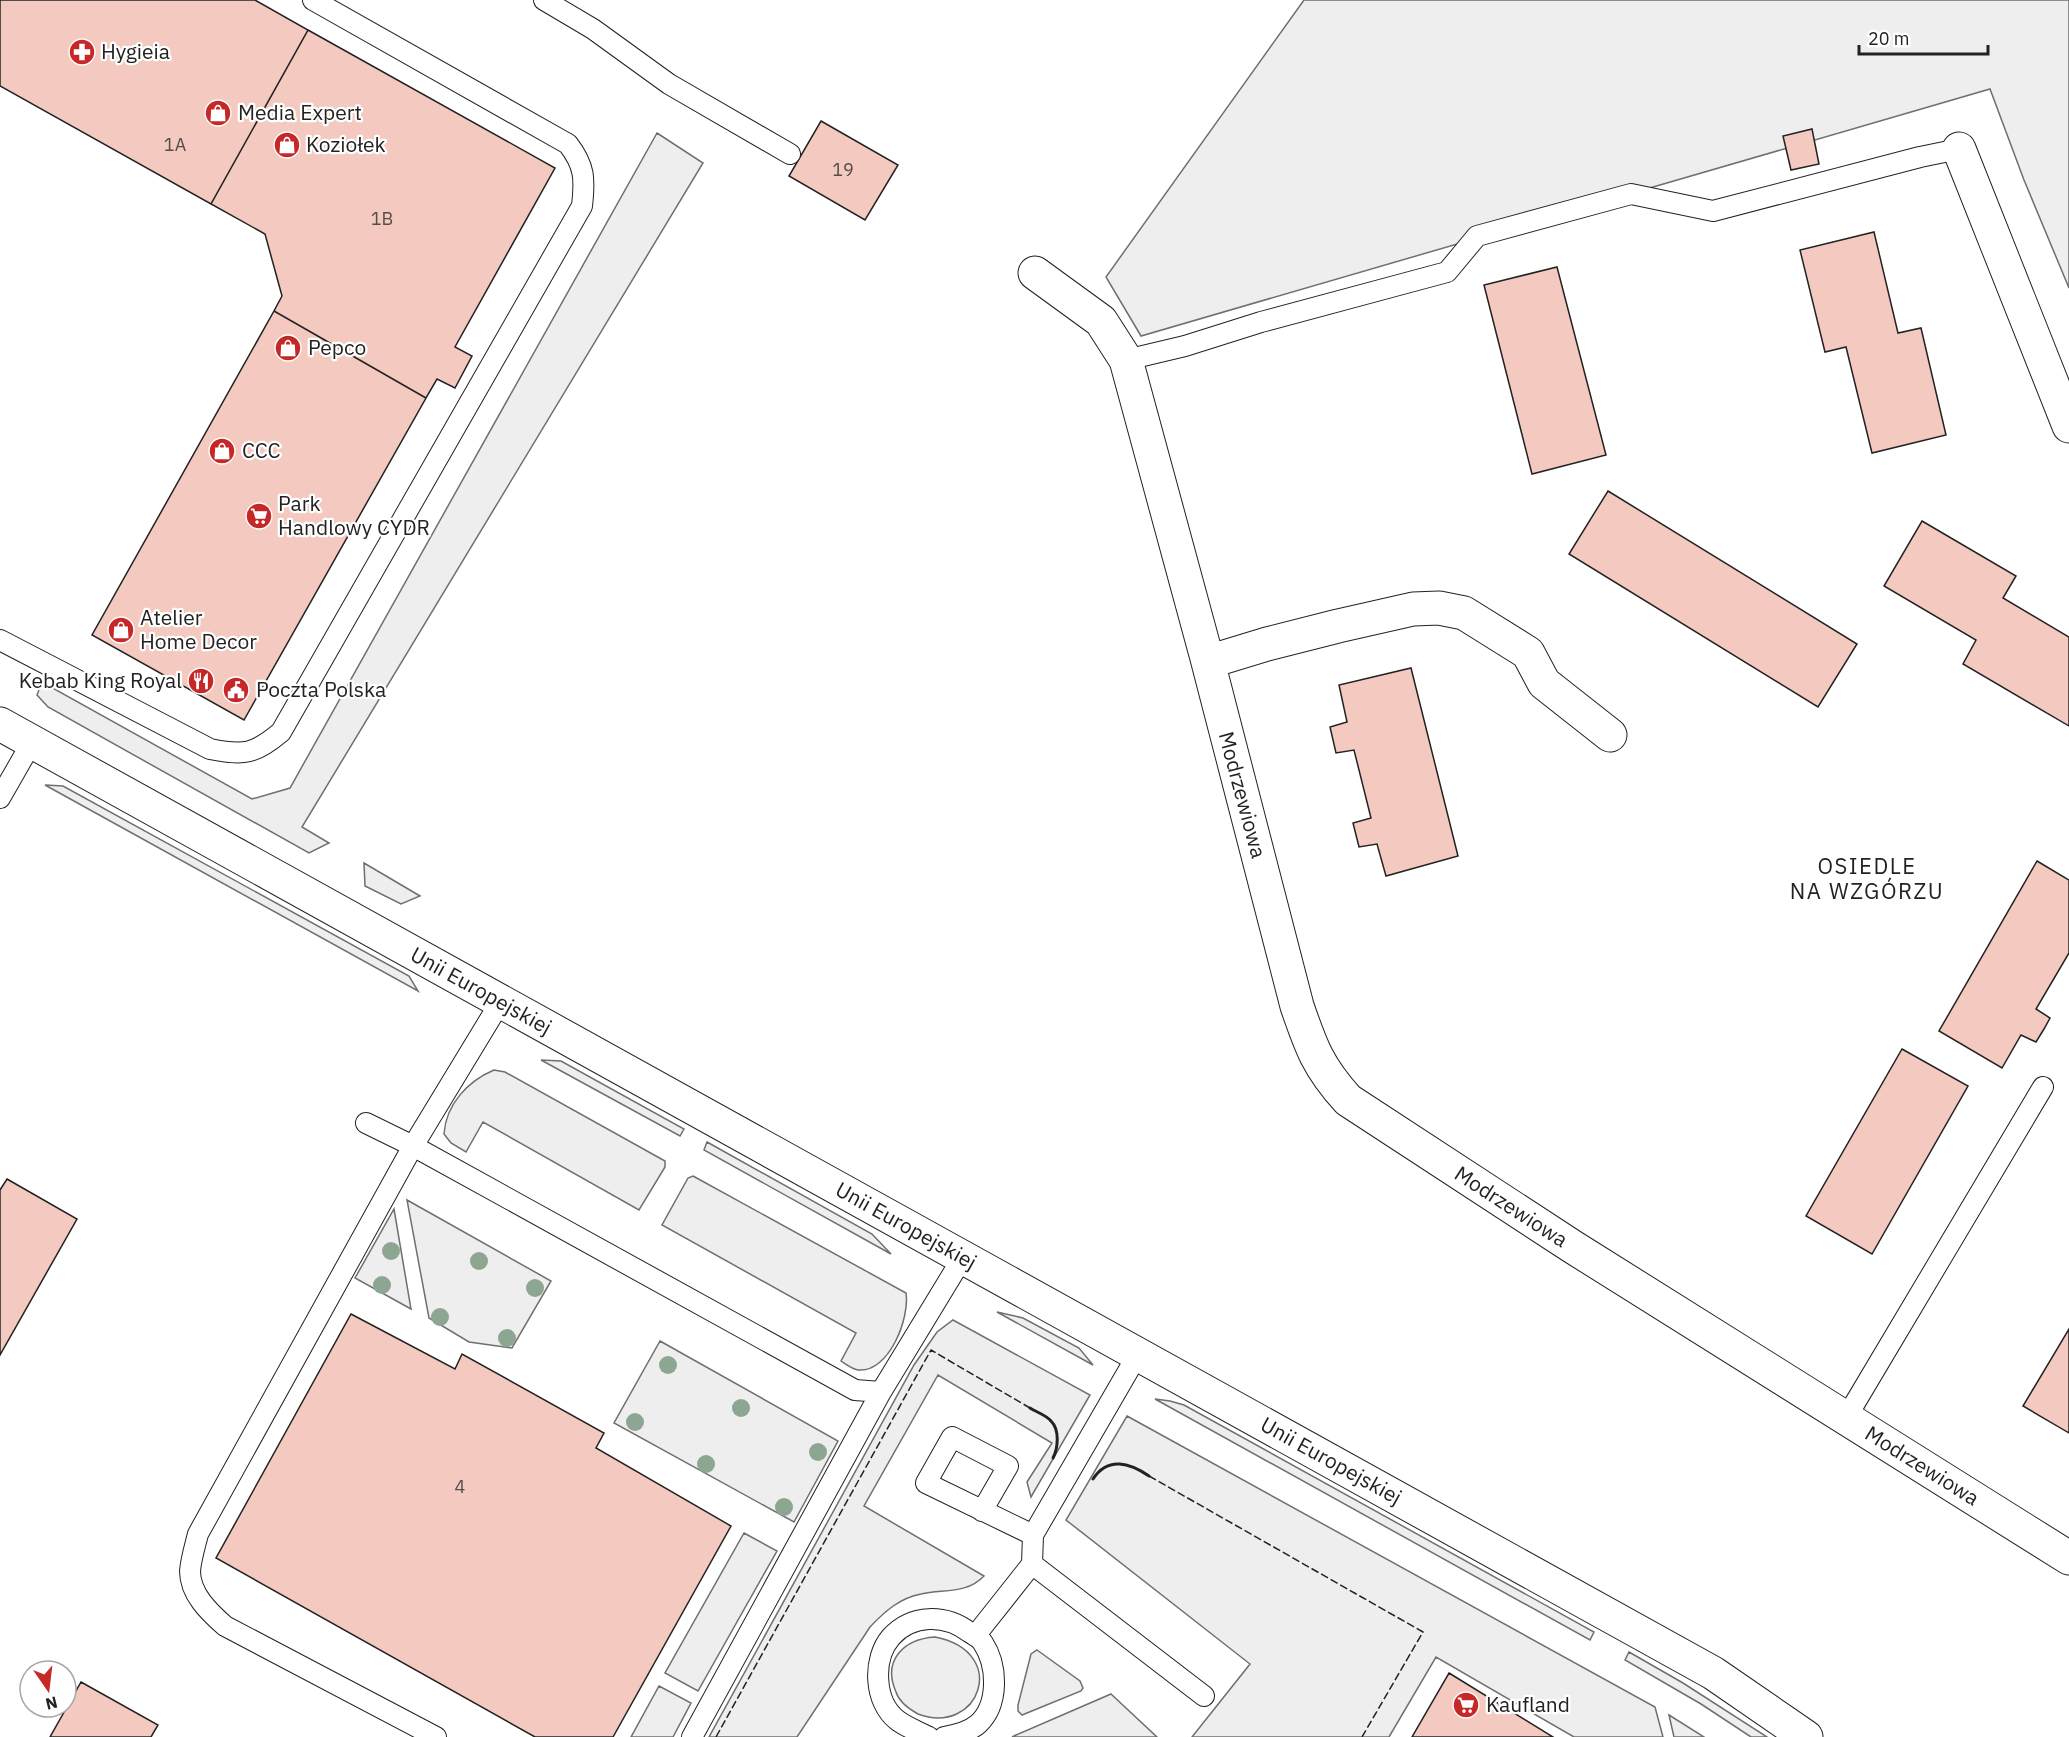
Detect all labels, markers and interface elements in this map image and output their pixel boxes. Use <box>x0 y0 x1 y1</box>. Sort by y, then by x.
scale bar <box>1859 18 1988 56</box>
text: 20 m <box>1868 27 1910 50</box>
pharmacy icon: Hygieia <box>67 37 97 67</box>
place label: Hygieia <box>101 37 170 65</box>
shop icon: Media Expert <box>203 98 233 128</box>
place label: Media Expert <box>238 98 362 126</box>
shop icon: Koziołek <box>272 130 302 160</box>
place label: Koziołek <box>306 130 386 158</box>
house number: 1A <box>164 133 187 156</box>
house number: 19 <box>832 158 854 181</box>
house number: 1B <box>371 207 393 230</box>
shop icon: Pepco <box>273 333 303 363</box>
place label: Pepco <box>308 333 366 361</box>
shop icon: CCC <box>207 436 237 466</box>
place label: CCC <box>242 436 281 464</box>
place label: Park Handlowy CYDR <box>278 489 430 541</box>
supermarket icon: Park Handlowy CYDR <box>244 501 274 531</box>
place label: Atelier Home Decor <box>140 603 257 655</box>
shop icon: Atelier Home Decor <box>106 615 136 645</box>
place label: Kebab King Royal <box>19 666 182 694</box>
restaurant icon: Kebab King Royal <box>186 666 216 696</box>
public building icon: Poczta Polska <box>221 675 251 705</box>
place label: Poczta Polska <box>256 675 386 703</box>
street label: Modrzewiowa <box>1213 728 1273 861</box>
district label: OSIEDLE NA WZGÓRZU <box>1790 851 1944 905</box>
street label: Unii Europejskiej <box>406 940 557 1041</box>
street label: Modrzewiowa <box>1449 1159 1574 1253</box>
street label: Unii Europejskiej <box>831 1175 982 1276</box>
street label: Unii Europejskiej <box>1256 1410 1407 1511</box>
street label: Modrzewiowa <box>1860 1419 1985 1511</box>
house number: 4 <box>455 1475 466 1498</box>
north arrow <box>18 1659 78 1719</box>
supermarket icon: Kaufland <box>1451 1690 1481 1720</box>
place label: Kaufland <box>1486 1690 1570 1718</box>
text: N <box>44 1692 60 1715</box>

